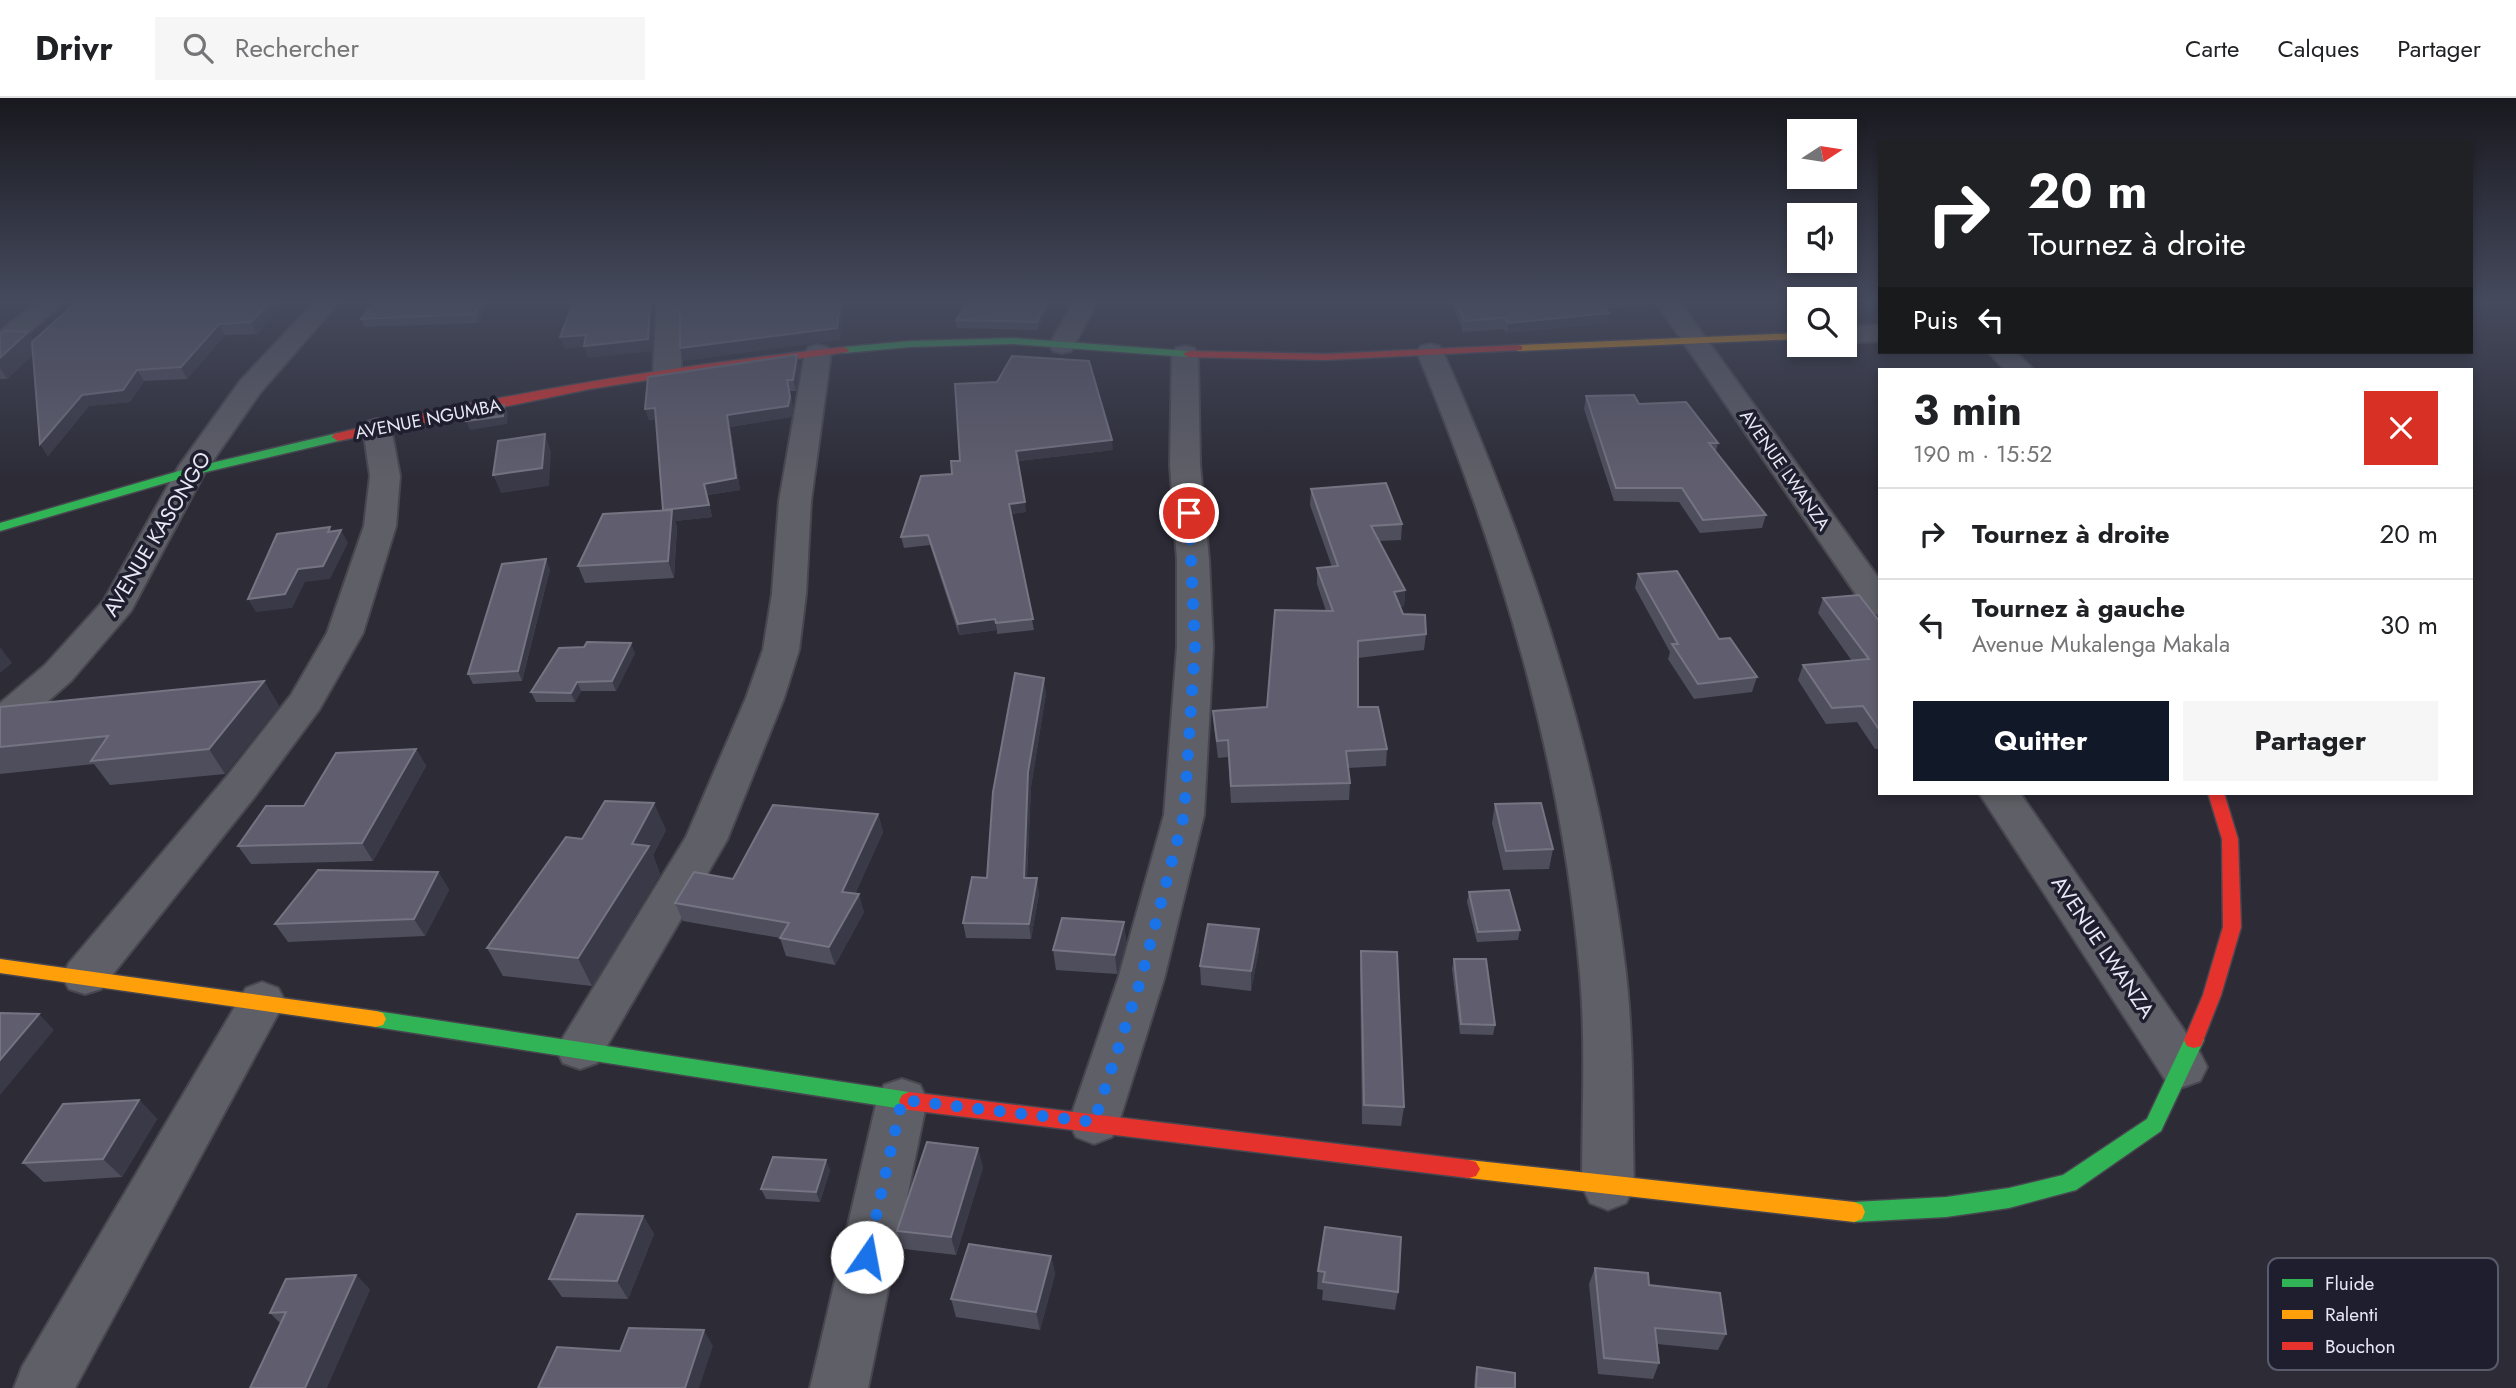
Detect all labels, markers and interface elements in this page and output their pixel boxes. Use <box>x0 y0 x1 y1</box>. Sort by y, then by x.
search box <box>155 17 645 80</box>
text: Drivr <box>35 25 113 72</box>
icon: search <box>179 29 217 67</box>
text: Rechercher <box>235 29 359 67</box>
text: Carte <box>2185 31 2239 66</box>
text: Calques <box>2277 31 2359 66</box>
text: Partager <box>2397 31 2481 66</box>
north arrow <box>1787 119 1857 189</box>
map controls <box>1787 119 1857 357</box>
text: 20 m <box>2028 156 2147 226</box>
icon: right <box>1913 168 2004 259</box>
button: sound <box>1787 203 1857 273</box>
text: Tournez à droite <box>2028 221 2246 267</box>
button: search <box>1787 287 1857 357</box>
text: Puis <box>1913 301 1958 339</box>
icon: left <box>1972 301 2010 339</box>
text: 3 min <box>1913 380 2022 441</box>
button: close <box>2364 391 2438 465</box>
street label: AVENUE NGUMBA <box>353 392 503 446</box>
street label: AVENUE LWANZA <box>1734 404 1837 536</box>
text: 190 m · 15:52 <box>1913 437 2052 471</box>
street label: AVENUE KASONGO <box>96 446 218 622</box>
pin <box>1159 483 1219 543</box>
icon: arrive <box>1170 494 1208 532</box>
icon: right <box>1913 515 1951 553</box>
text: Tournez à droite <box>1972 515 2170 553</box>
text: 20 m <box>2380 515 2438 553</box>
text: Tournez à gauche <box>1972 589 2185 627</box>
icon: left <box>1913 606 1951 644</box>
text: 30 m <box>2380 606 2438 644</box>
text: Avenue Mukalenga Makala <box>1972 627 2230 661</box>
button: Quitter <box>1913 701 2169 781</box>
button: Partager <box>2183 701 2438 781</box>
street label: AVENUE LWANZA <box>2044 870 2162 1024</box>
position arrow <box>830 1220 904 1294</box>
legend <box>2268 1258 2498 1370</box>
text: Fluide <box>2325 1270 2375 1297</box>
text: Ralenti <box>2325 1301 2378 1328</box>
text: Bouchon <box>2325 1333 2395 1360</box>

